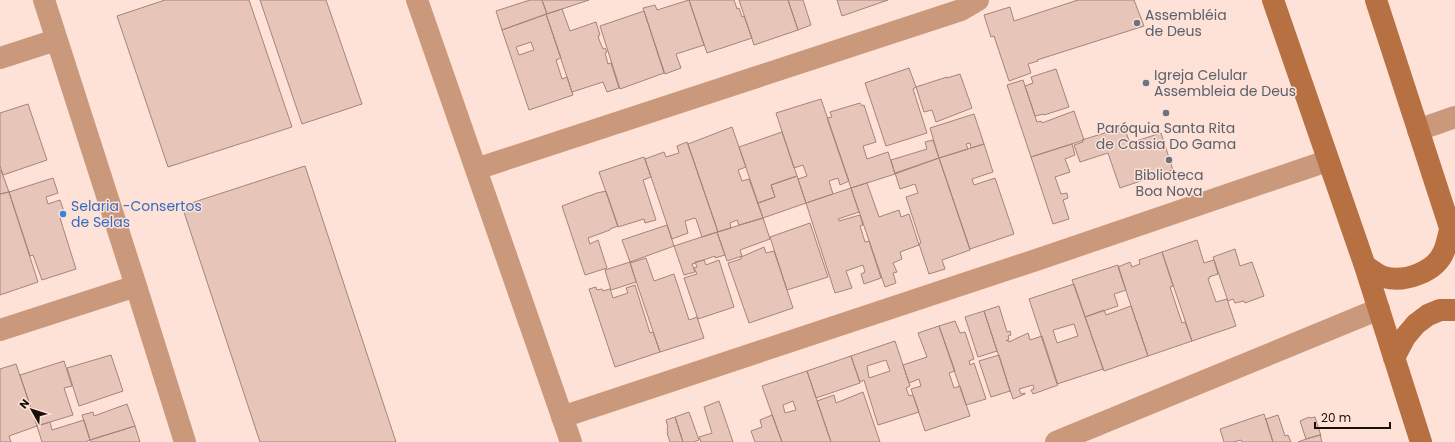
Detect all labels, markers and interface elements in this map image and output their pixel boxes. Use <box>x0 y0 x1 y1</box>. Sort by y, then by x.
place label: Assembléia de Deus <box>1145 5 1227 41</box>
marker: Assembléia de Deus <box>1132 18 1142 28</box>
place label: Igreja Celular Assembleia de Deus <box>1154 65 1296 101</box>
marker: Igreja Celular Assembleia de Deus <box>1141 78 1151 88</box>
marker: Paróquia Santa Rita de Cassia Do Gama <box>1161 108 1171 118</box>
place label: Paróquia Santa Rita de Cassia Do Gama <box>1096 118 1236 154</box>
marker: Biblioteca Boa Nova <box>1164 155 1174 165</box>
place label: Biblioteca Boa Nova <box>1134 165 1204 201</box>
place label: Selaria -Consertos de Selas <box>71 196 202 232</box>
marker: Selaria -Consertos de Selas <box>58 209 68 219</box>
north arrow <box>12 390 52 430</box>
text: N <box>15 395 33 412</box>
scale bar <box>1315 404 1390 430</box>
text: 20 m <box>1321 409 1351 426</box>

